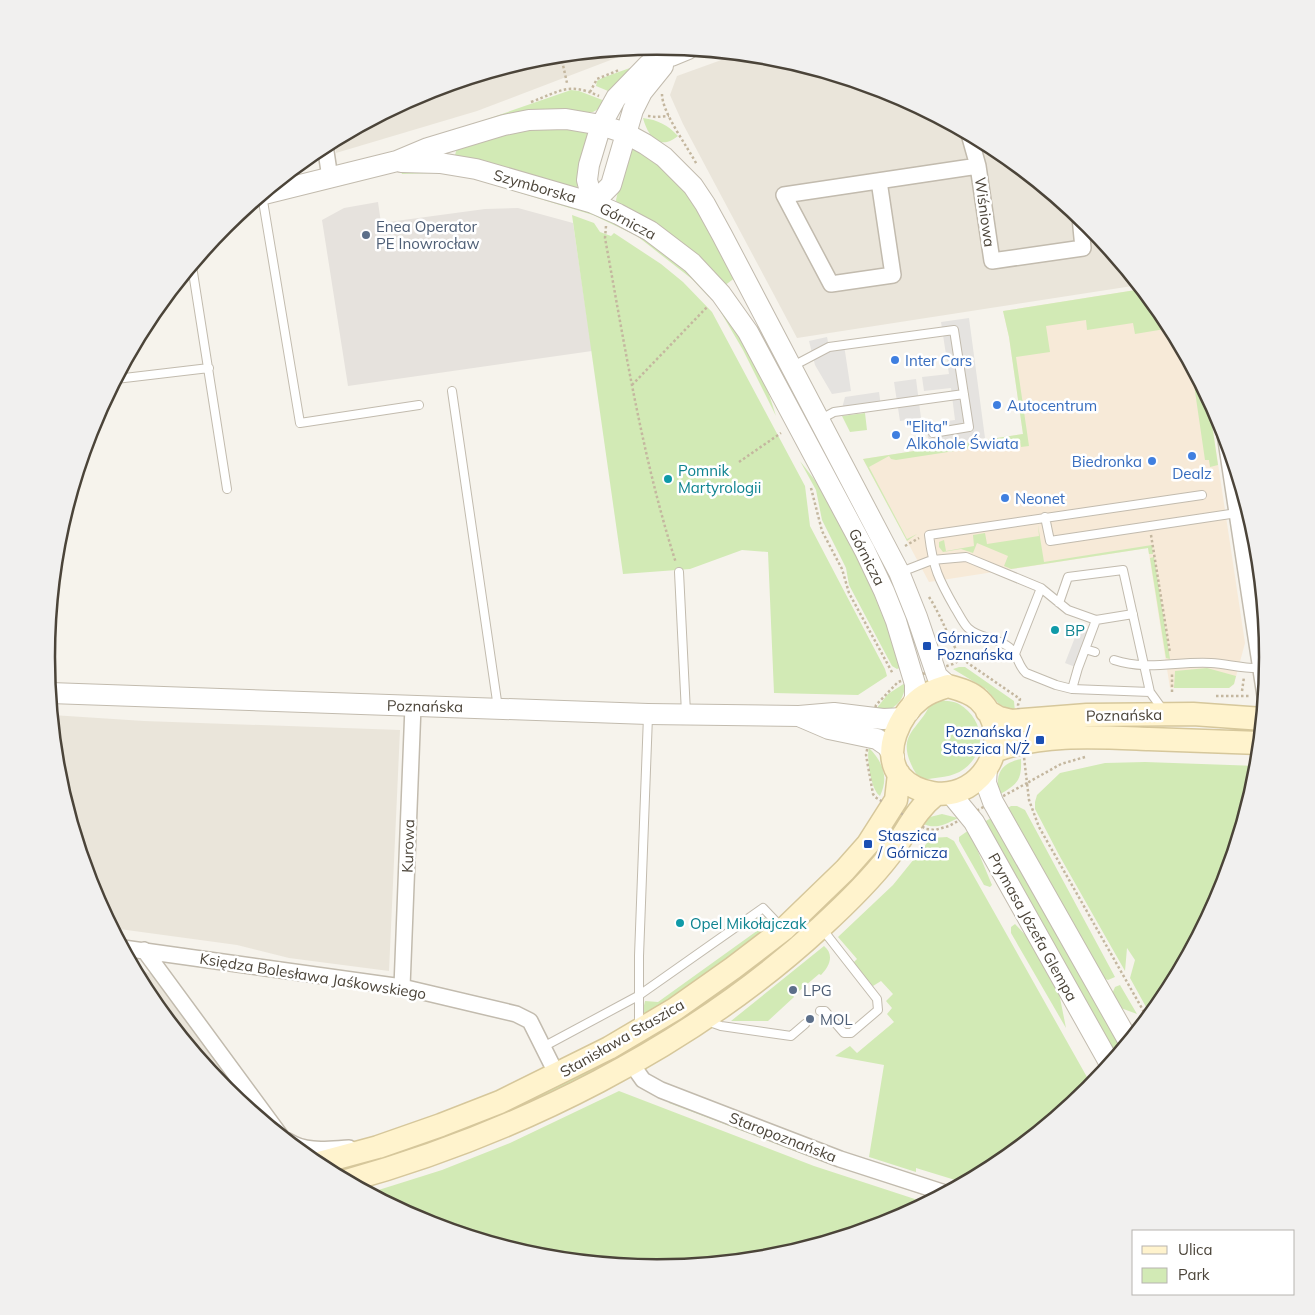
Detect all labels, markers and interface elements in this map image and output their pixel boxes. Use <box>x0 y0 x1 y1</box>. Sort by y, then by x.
street label: Szymborska <box>491 165 579 207</box>
street label: Wiśniowa <box>971 176 999 248</box>
street label: Górnicza <box>596 198 660 244</box>
place label: Enea Operator PE Inowrocław <box>376 217 480 253</box>
marker: Enea Operator PE Inowrocław <box>360 229 372 241</box>
place label: Inter Cars <box>905 351 972 370</box>
marker: Inter Cars <box>889 354 901 366</box>
place label: Autocentrum <box>1007 396 1097 415</box>
marker: Autocentrum <box>991 399 1003 411</box>
place label: "Elita" Alkohole Świata <box>906 417 1019 453</box>
marker: "Elita" Alkohole Świata <box>890 429 902 441</box>
marker: Dealz <box>1186 450 1198 462</box>
place label: Biedronka <box>1072 452 1142 471</box>
marker: Biedronka <box>1146 455 1158 467</box>
place label: Pomnik Martyrologii <box>678 461 761 497</box>
place label: Dealz <box>1172 464 1212 483</box>
marker: Pomnik Martyrologii <box>662 473 674 485</box>
place label: Neonet <box>1015 489 1065 508</box>
marker: Neonet <box>999 492 1011 504</box>
street label: Górnicza <box>845 525 889 589</box>
place label: BP <box>1065 621 1085 640</box>
marker: BP <box>1049 624 1061 636</box>
place label: Górnicza / Poznańska <box>937 628 1013 664</box>
marker: Górnicza / Poznańska <box>921 640 933 652</box>
street label: Poznańska <box>387 696 463 716</box>
street label: Poznańska <box>1086 705 1162 725</box>
place label: Poznańska / Staszica N/Ż <box>943 722 1031 758</box>
marker: Poznańska / Staszica N/Ż <box>1034 734 1046 746</box>
street label: Kurowa <box>398 819 418 873</box>
place label: Staszica / Górnicza <box>877 826 948 862</box>
marker: Staszica / Górnicza <box>862 838 874 850</box>
street label: Prymasa Józefa Glempa <box>984 849 1082 1005</box>
place label: Opel Mikołajczak <box>690 914 807 933</box>
marker: Opel Mikołajczak <box>674 917 686 929</box>
street label: Księdza Bolesława Jaśkowskiego <box>198 949 428 1003</box>
place label: LPG <box>803 981 832 1000</box>
marker: LPG <box>787 984 799 996</box>
street label: Stanisława Staszica <box>556 995 688 1081</box>
place label: MOL <box>820 1010 853 1029</box>
marker: MOL <box>804 1013 816 1025</box>
street label: Staropoznańska <box>727 1108 839 1166</box>
legend <box>1132 1230 1295 1295</box>
text: Ulica <box>1178 1240 1212 1259</box>
text: Park <box>1178 1265 1210 1284</box>

